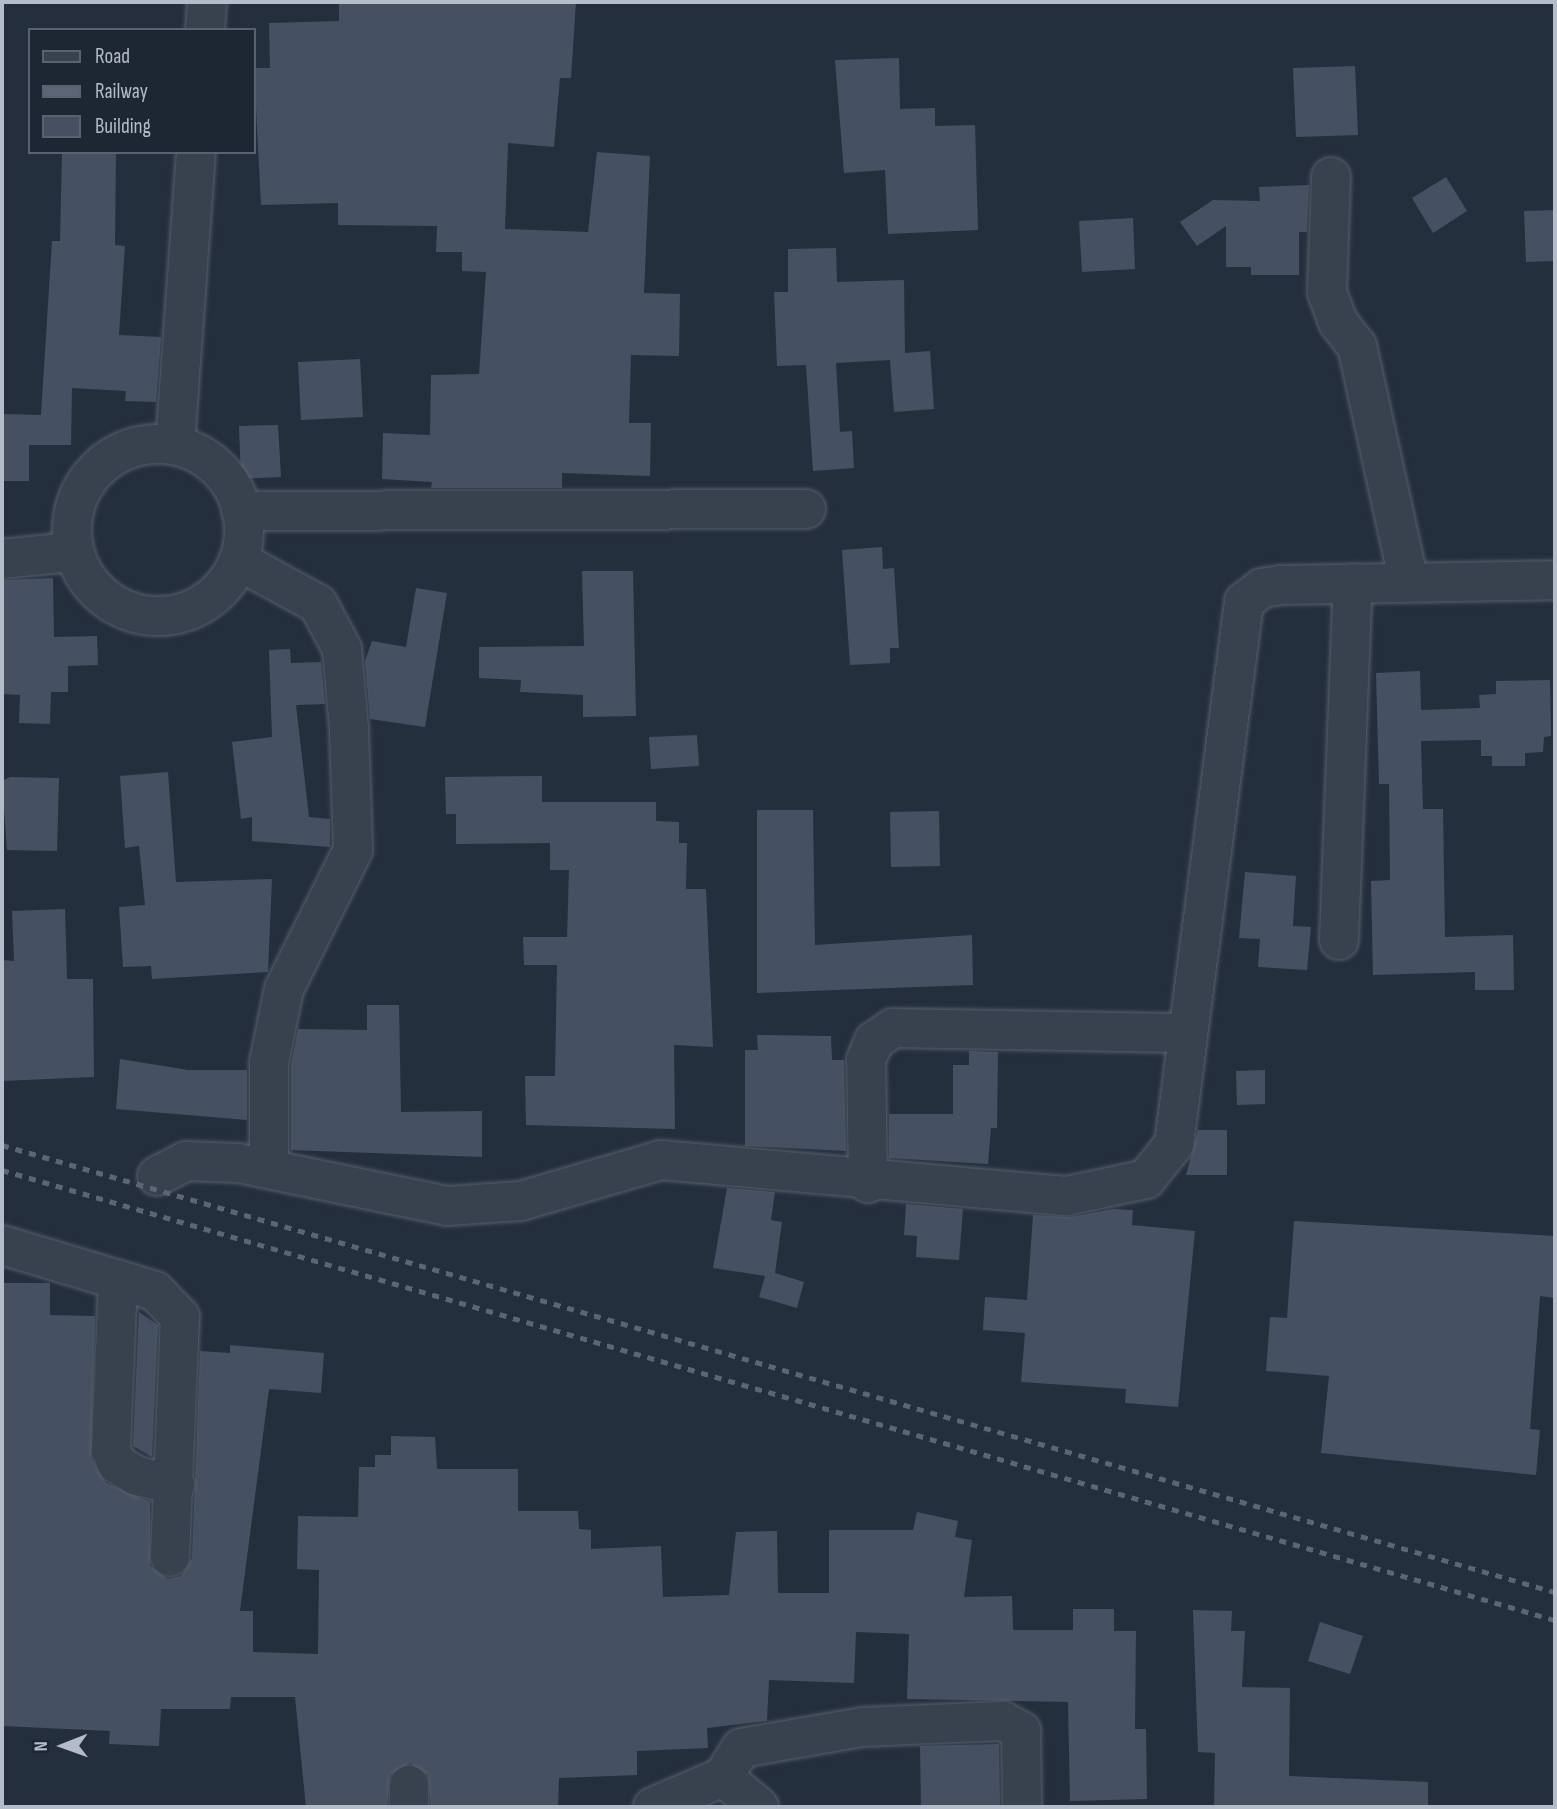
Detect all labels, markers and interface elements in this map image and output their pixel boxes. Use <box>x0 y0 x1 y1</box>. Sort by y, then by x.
legend <box>28 28 256 154</box>
text: Road <box>95 44 130 69</box>
text: Railway <box>95 79 148 104</box>
text: Building <box>95 114 151 139</box>
north arrow <box>28 1711 98 1781</box>
text: N <box>30 1741 53 1752</box>

